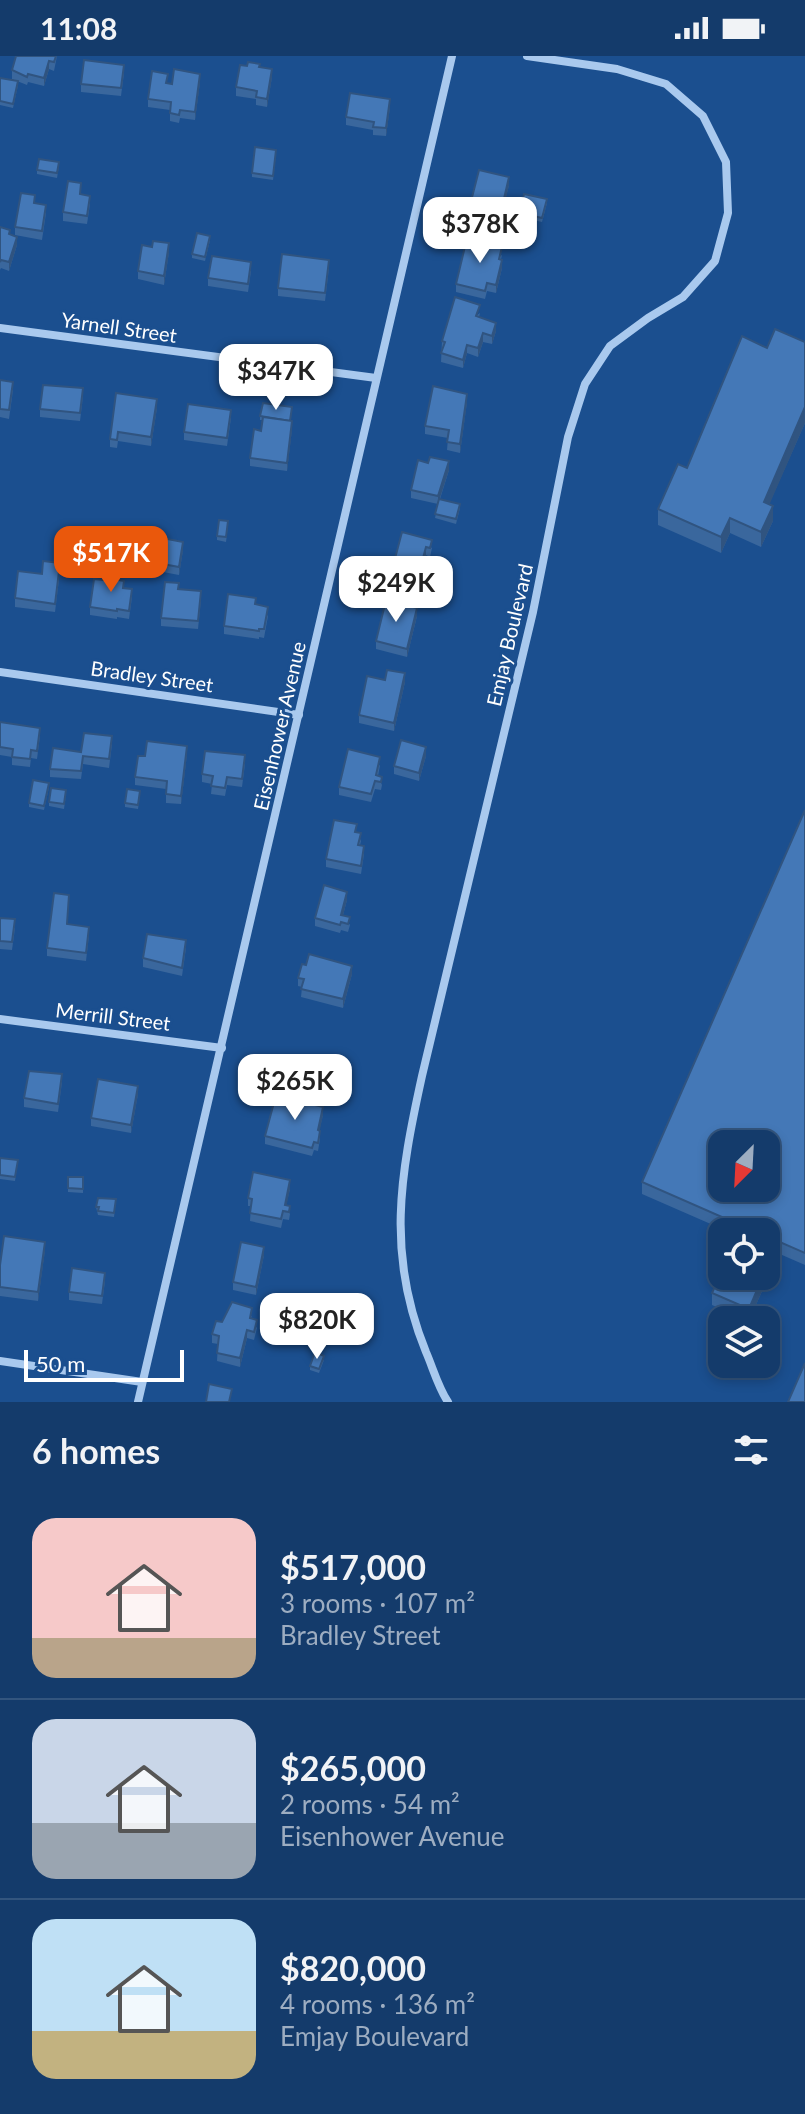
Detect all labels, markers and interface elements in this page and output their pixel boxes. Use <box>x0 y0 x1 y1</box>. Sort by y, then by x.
text: 11:08 <box>40 10 117 46</box>
pin: $378K <box>424 197 536 265</box>
text: $378K <box>441 207 519 239</box>
street label: Yarnell Street <box>60 307 178 347</box>
pin: $347K <box>220 344 332 412</box>
text: $347K <box>237 354 315 386</box>
pin: $517K <box>55 526 167 594</box>
text: $517K <box>72 536 150 568</box>
pin: $249K <box>340 556 452 624</box>
street label: Emjay Boulevard <box>481 561 537 708</box>
text: $249K <box>357 566 435 598</box>
street label: Eisenhower Avenue <box>248 639 310 813</box>
street label: Bradley Street <box>89 656 215 696</box>
street label: Merrill Street <box>54 997 172 1035</box>
pin: $265K <box>239 1054 351 1122</box>
text: $265K <box>256 1064 334 1096</box>
north arrow <box>708 1130 780 1202</box>
map controls <box>708 1130 780 1378</box>
button: locate <box>708 1218 780 1290</box>
pin: $820K <box>261 1293 373 1361</box>
text: $820K <box>278 1303 356 1335</box>
button: layers <box>708 1306 780 1378</box>
scale bar <box>24 1346 184 1382</box>
text: 50 m <box>36 1350 85 1377</box>
icon: filters <box>729 1428 773 1472</box>
text: 6 homes <box>32 1430 160 1471</box>
text: $517,000 <box>280 1546 426 1587</box>
icon: home <box>96 1550 192 1646</box>
text: 3 rooms · 107 m² <box>280 1587 475 1619</box>
text: Bradley Street <box>280 1619 441 1651</box>
text: $265,000 <box>280 1747 426 1788</box>
icon: home <box>96 1751 192 1847</box>
text: 2 rooms · 54 m² <box>280 1788 460 1820</box>
text: Eisenhower Avenue <box>280 1820 504 1852</box>
text: $820,000 <box>280 1947 426 1988</box>
icon: home <box>96 1951 192 2047</box>
text: 4 rooms · 136 m² <box>280 1988 475 2020</box>
text: Emjay Boulevard <box>280 2020 469 2052</box>

